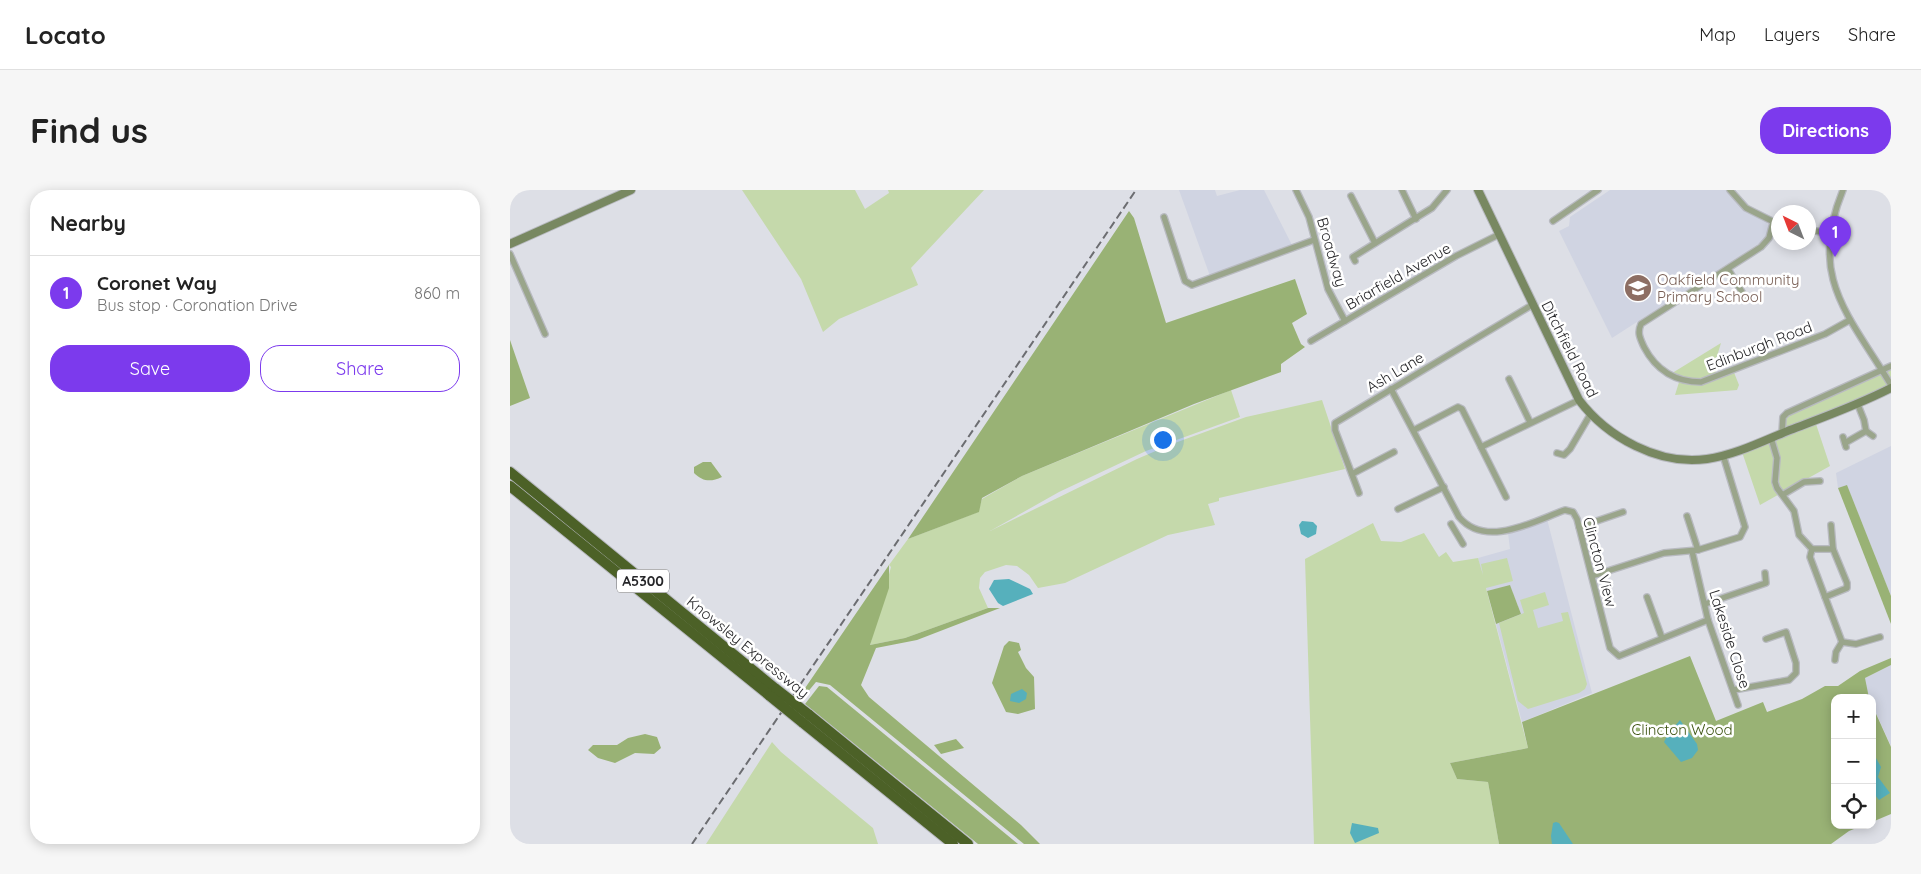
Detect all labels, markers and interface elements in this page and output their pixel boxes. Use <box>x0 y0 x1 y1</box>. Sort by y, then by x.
text: Locato <box>25 20 106 50</box>
text: Map <box>1699 23 1736 46</box>
text: Layers <box>1764 23 1820 46</box>
text: Share <box>1848 23 1896 46</box>
button: Directions <box>1760 107 1891 154</box>
text: Find us <box>30 108 148 152</box>
north arrow <box>1771 205 1816 250</box>
text: Nearby <box>50 210 126 236</box>
street label: Broadway <box>1313 215 1351 289</box>
pin: 1 <box>1819 216 1851 257</box>
street label: Briarfield Avenue <box>1342 238 1454 314</box>
place label: Oakfield Community Primary School <box>1657 270 1799 306</box>
text: Coronet Way <box>97 271 217 295</box>
school or university icon: Oakfield Community Primary School <box>1623 273 1653 303</box>
text: 1 <box>63 283 69 303</box>
text: 860 m <box>414 283 460 303</box>
text: Bus stop · Coronation Drive <box>97 295 298 315</box>
street label: Ditchfield Road <box>1537 297 1603 401</box>
street label: Edinburgh Road <box>1703 317 1815 375</box>
button: Save <box>50 345 250 392</box>
button: Share <box>260 345 460 392</box>
street label: Ash Lane <box>1363 347 1427 397</box>
your location <box>1150 427 1176 453</box>
street label: Clincton View <box>1579 515 1621 609</box>
road number: A5300 <box>617 570 669 592</box>
street label: Lakeside Close <box>1705 587 1755 691</box>
street label: Knowsley Expressway <box>683 592 813 702</box>
map controls <box>1831 694 1876 829</box>
button: + <box>1831 694 1876 739</box>
park label: Clincton Wood <box>1631 720 1733 739</box>
button: − <box>1831 739 1876 784</box>
button: locate <box>1831 784 1876 829</box>

